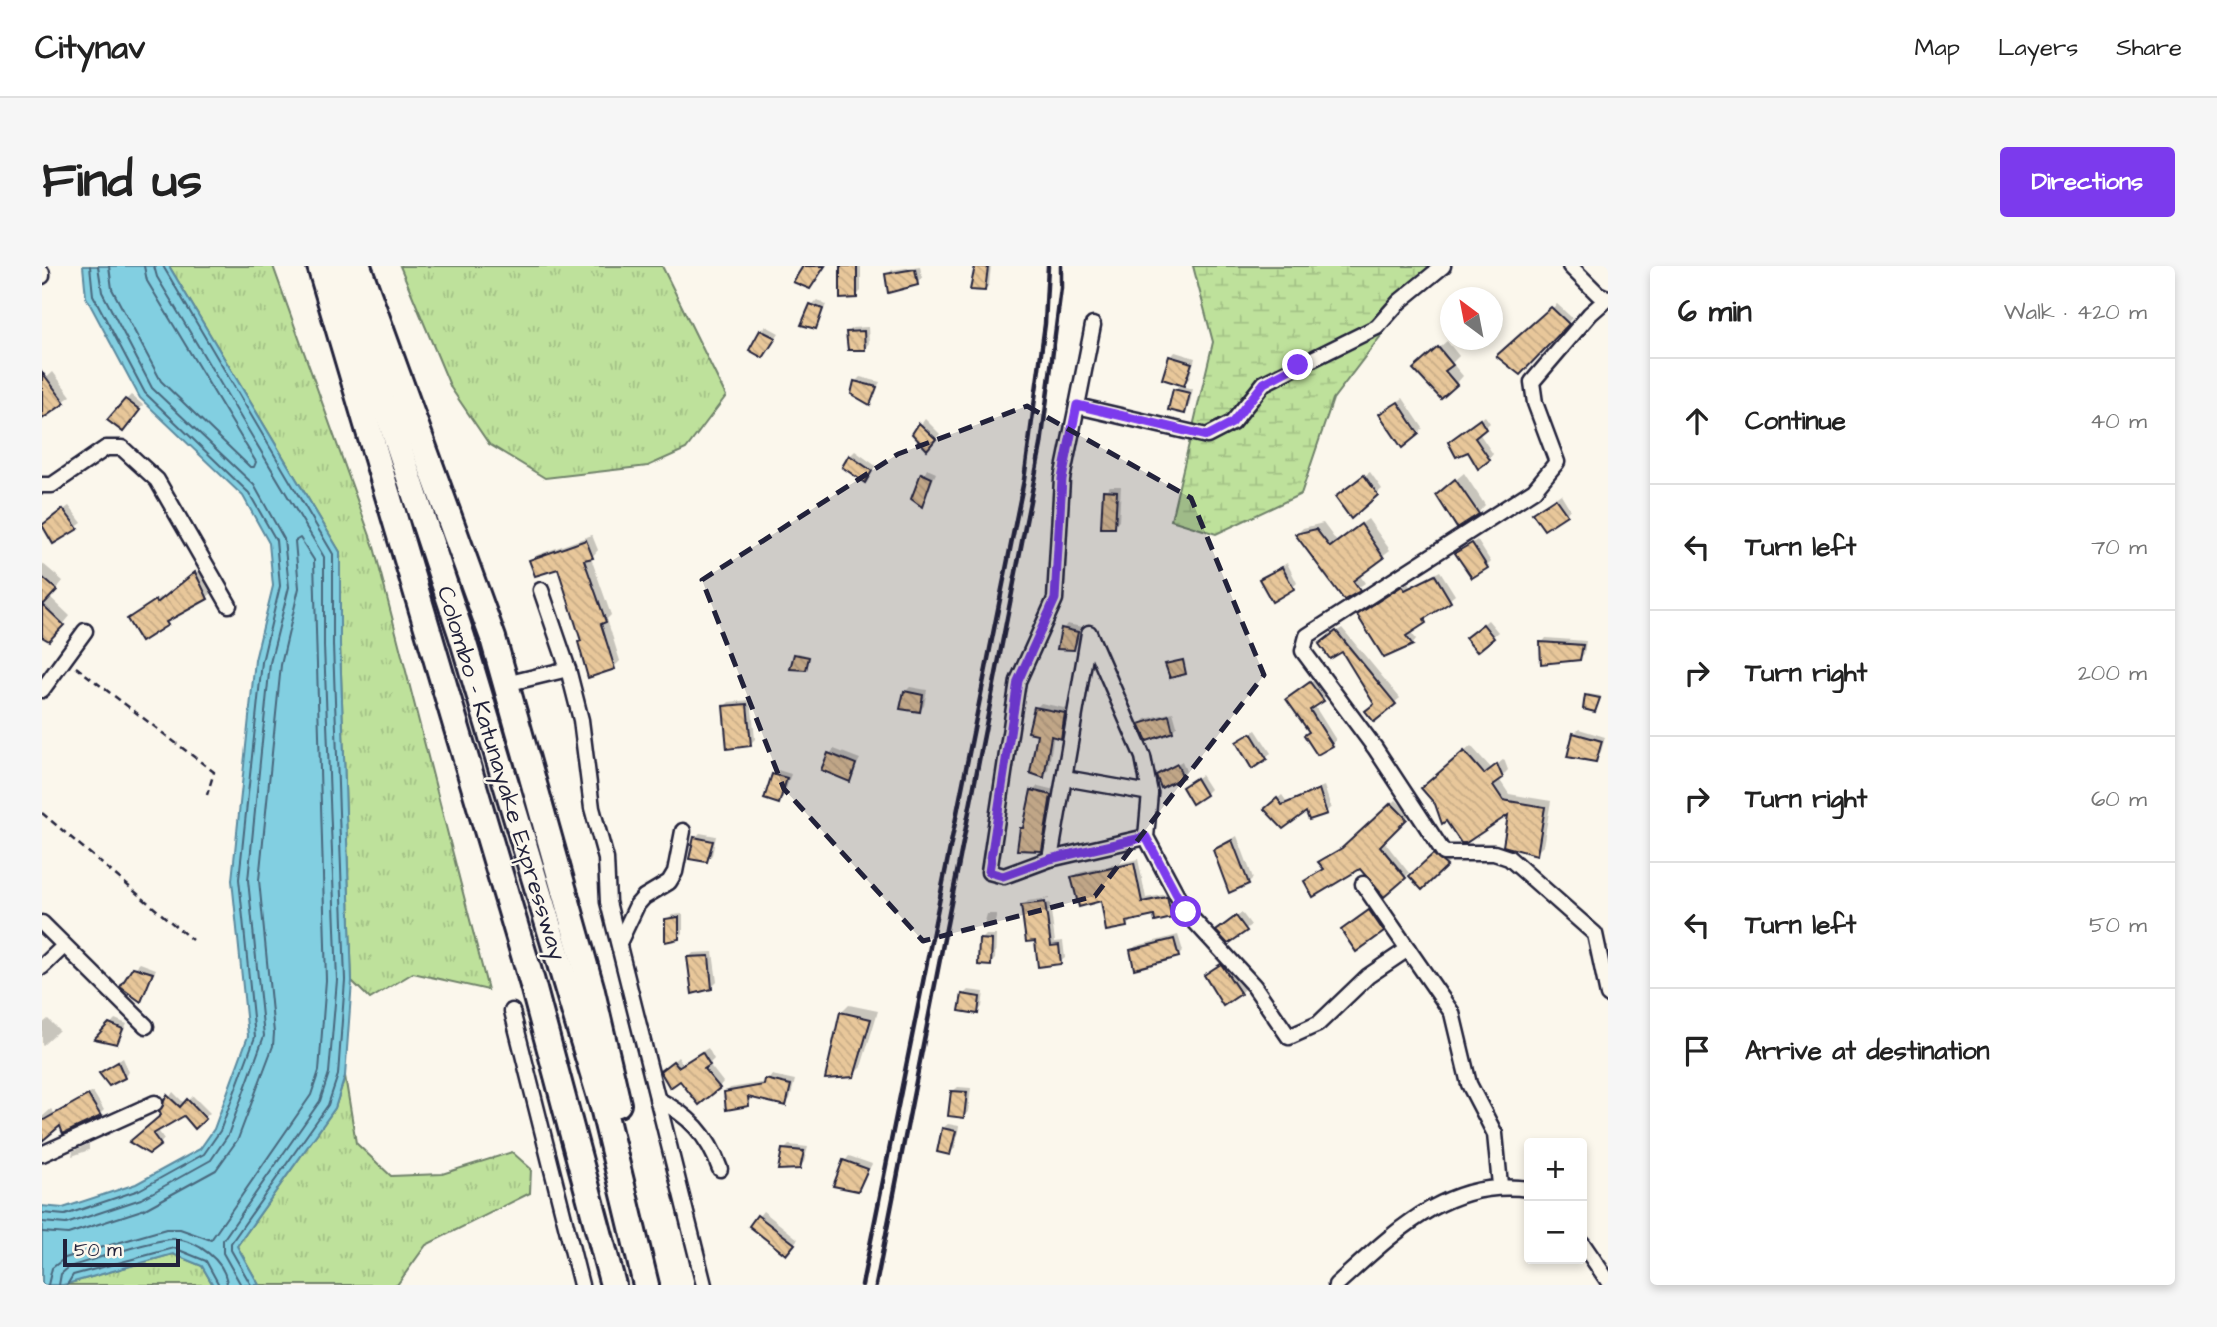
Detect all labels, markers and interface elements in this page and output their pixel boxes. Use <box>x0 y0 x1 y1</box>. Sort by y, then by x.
text: Citynav <box>35 25 145 71</box>
text: Map <box>1915 31 1960 65</box>
text: Layers <box>1998 31 2078 65</box>
text: Share <box>2116 31 2182 65</box>
button: Directions <box>2000 147 2175 217</box>
text: Find us <box>42 148 202 216</box>
north arrow <box>1440 287 1503 350</box>
text: 6 min <box>1678 291 1752 333</box>
text: Walk · 420 m <box>2004 296 2147 328</box>
route end <box>1282 349 1313 380</box>
icon: ahead <box>1678 402 1716 440</box>
text: Continue <box>1745 403 1846 439</box>
text: 40 m <box>2090 405 2147 437</box>
icon: left <box>1678 528 1716 566</box>
text: Turn left <box>1745 529 1856 565</box>
text: 70 m <box>2091 531 2147 563</box>
street label: Colombo - Katunayake Expressway <box>427 582 574 965</box>
icon: right <box>1678 654 1716 692</box>
text: Turn right <box>1745 655 1867 691</box>
text: 200 m <box>2078 657 2147 689</box>
icon: right <box>1678 780 1716 818</box>
text: Turn right <box>1745 781 1867 817</box>
text: 60 m <box>2091 783 2147 815</box>
route start <box>1170 896 1201 927</box>
icon: left <box>1678 906 1716 944</box>
text: Turn left <box>1745 907 1856 943</box>
text: 50 m <box>2089 909 2147 941</box>
icon: arrive <box>1678 1032 1716 1070</box>
text: Arrive at destination <box>1745 1033 1990 1069</box>
map controls <box>1524 1138 1587 1264</box>
button: + <box>1524 1138 1587 1201</box>
button: − <box>1524 1201 1587 1264</box>
scale bar <box>63 1236 180 1268</box>
text: 50 m <box>74 1237 122 1264</box>

